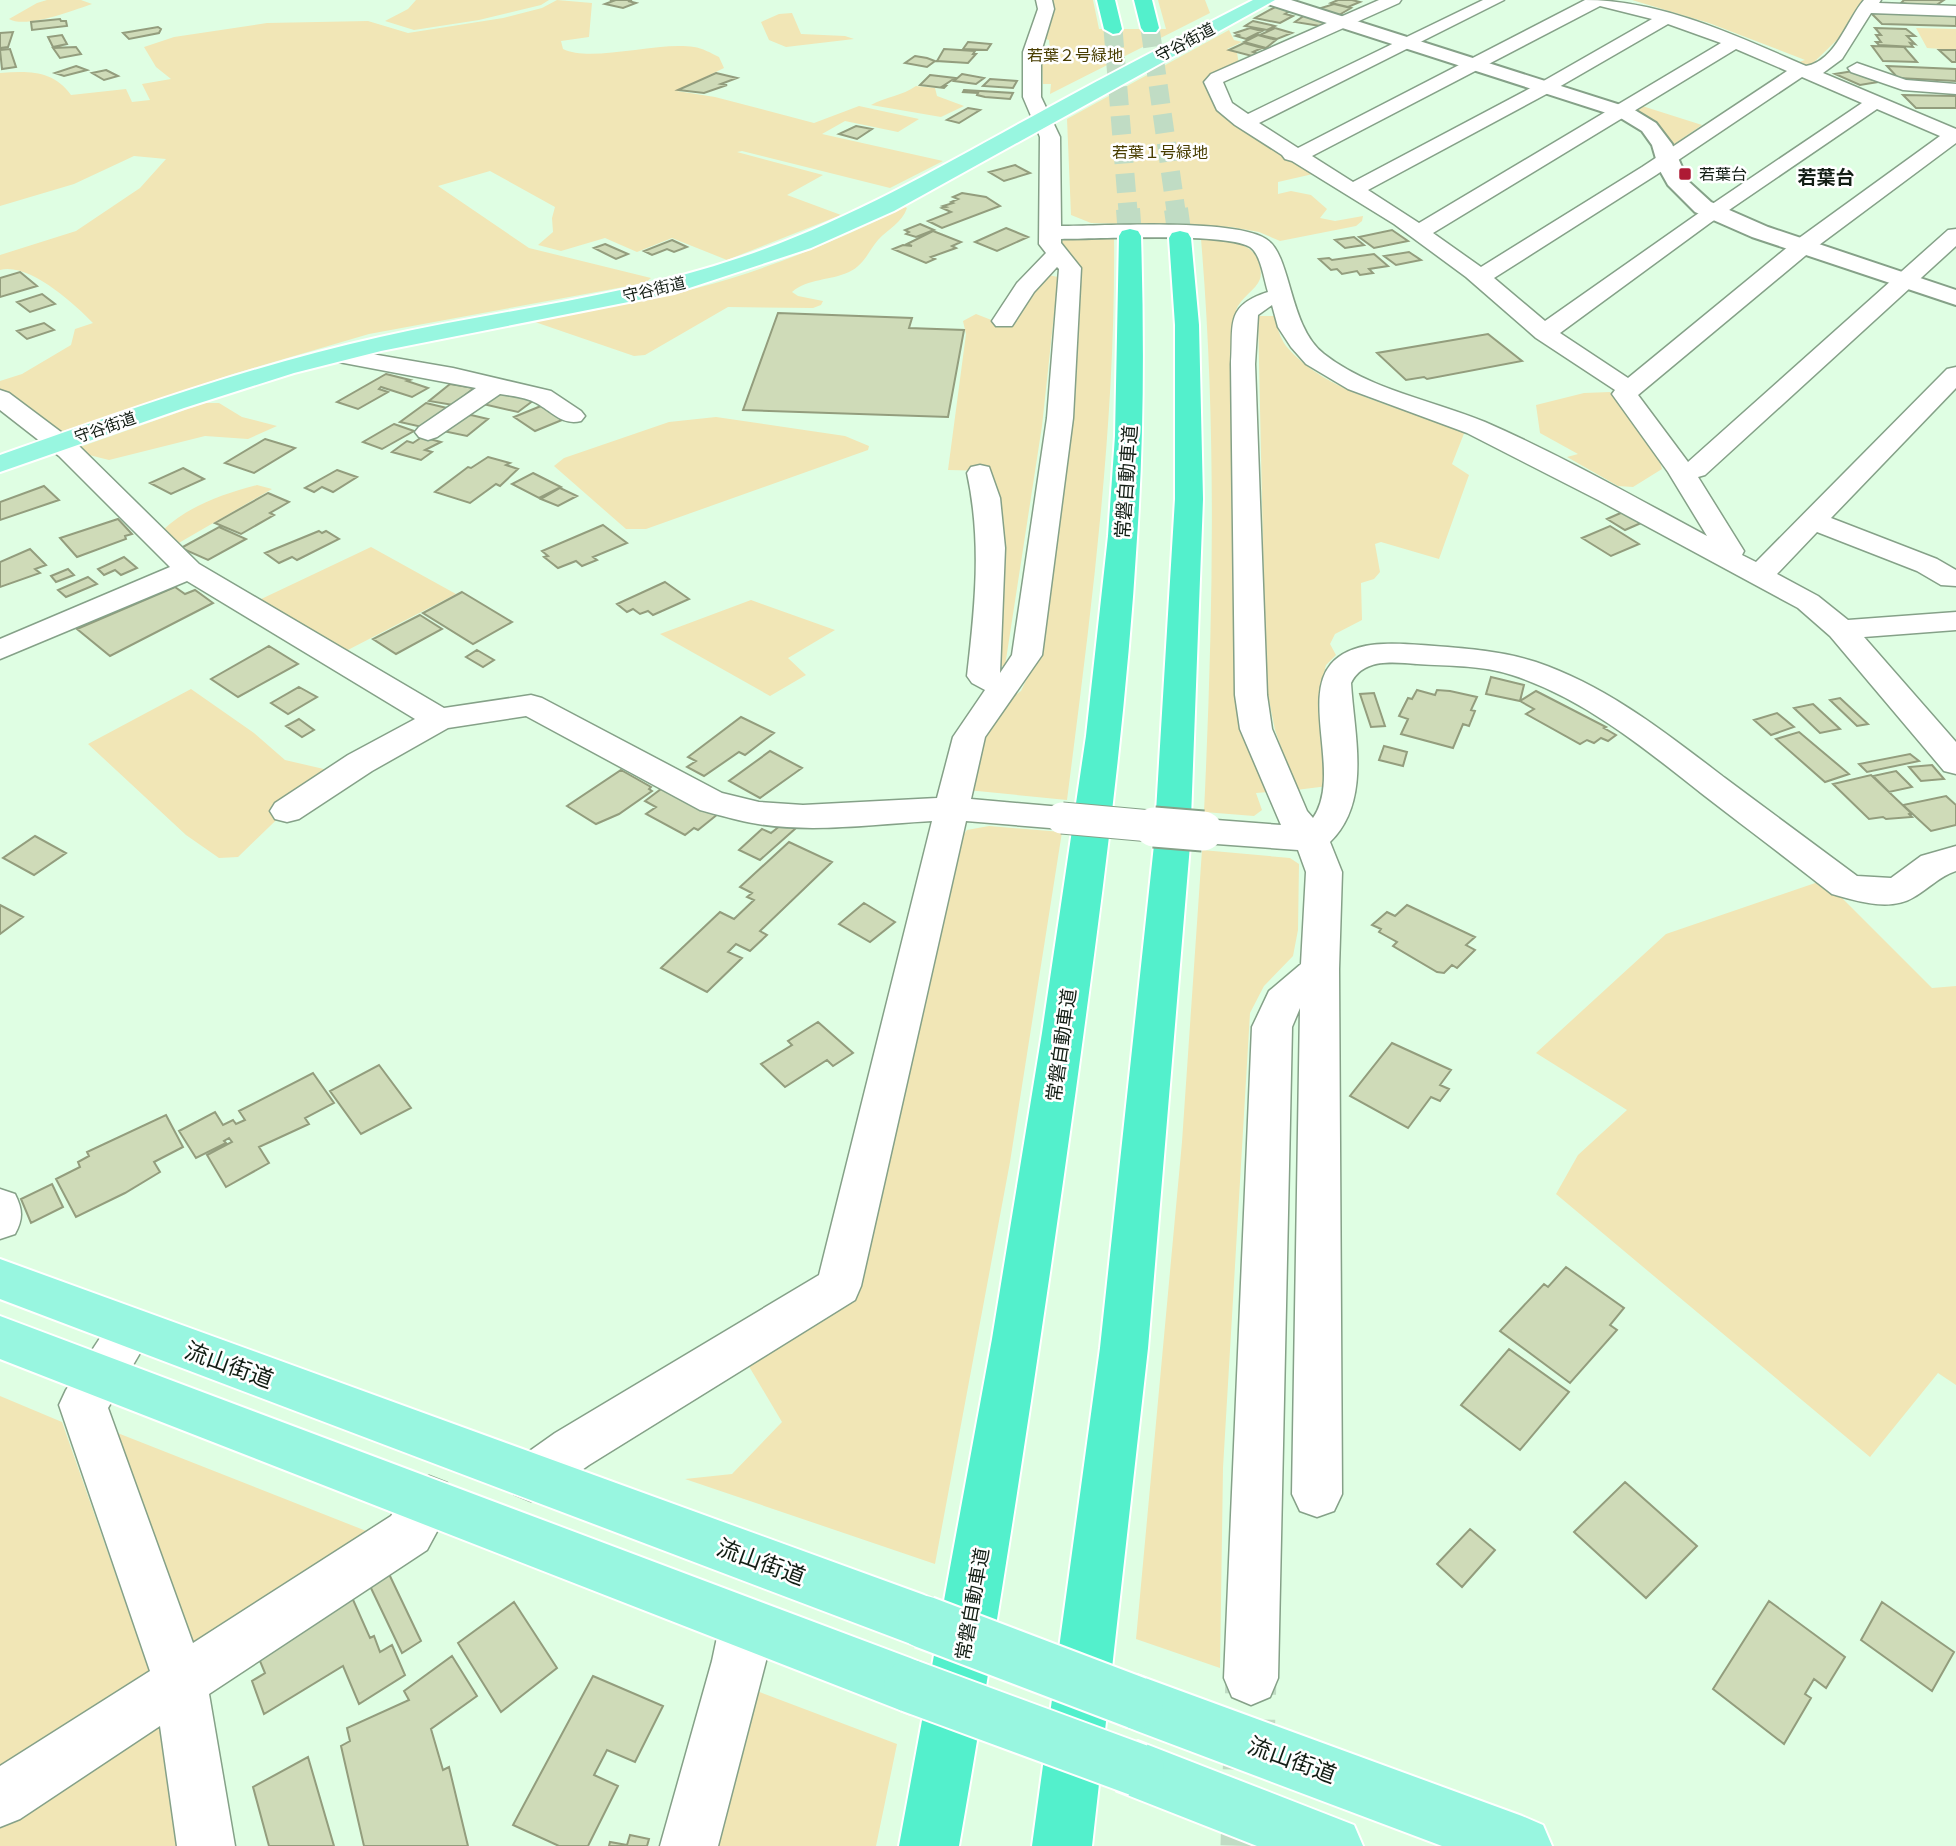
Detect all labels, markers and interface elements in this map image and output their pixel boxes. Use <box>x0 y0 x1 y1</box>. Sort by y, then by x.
street label: 守谷街道 <box>1153 19 1218 66</box>
park label: 若葉２号緑地 <box>1027 46 1123 65</box>
park label: 若葉１号緑地 <box>1112 143 1208 162</box>
place label: 若葉台 <box>1699 165 1747 184</box>
marker: 若葉台 <box>1677 166 1693 182</box>
district label: 若葉台 <box>1797 166 1855 189</box>
street label: 守谷街道 <box>621 273 687 306</box>
street label: 守谷街道 <box>72 408 139 447</box>
street label: 常磐自動車道 <box>1111 424 1142 540</box>
street label: 常磐自動車道 <box>1042 987 1081 1103</box>
street label: 流山街道 <box>181 1336 277 1394</box>
street label: 流山街道 <box>713 1533 809 1591</box>
street label: 常磐自動車道 <box>951 1546 994 1662</box>
street label: 流山街道 <box>1244 1731 1340 1789</box>

